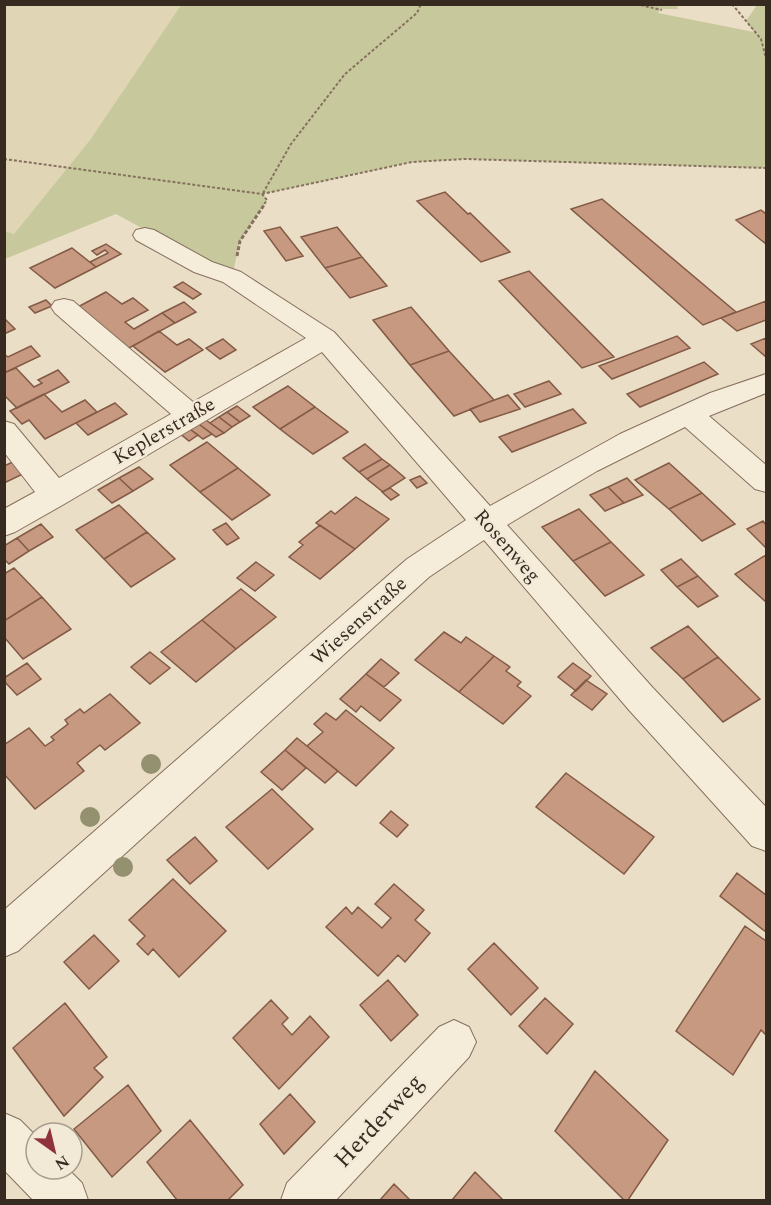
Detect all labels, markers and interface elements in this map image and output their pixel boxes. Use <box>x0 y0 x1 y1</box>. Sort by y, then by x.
street label: Keplerstraße <box>107 390 221 472</box>
street label: Rosenweg <box>466 502 548 590</box>
street label: Wiesenstraße <box>304 569 414 673</box>
street label: Herderweg <box>326 1066 432 1176</box>
north arrow <box>24 1121 84 1181</box>
text: N <box>50 1149 74 1176</box>

